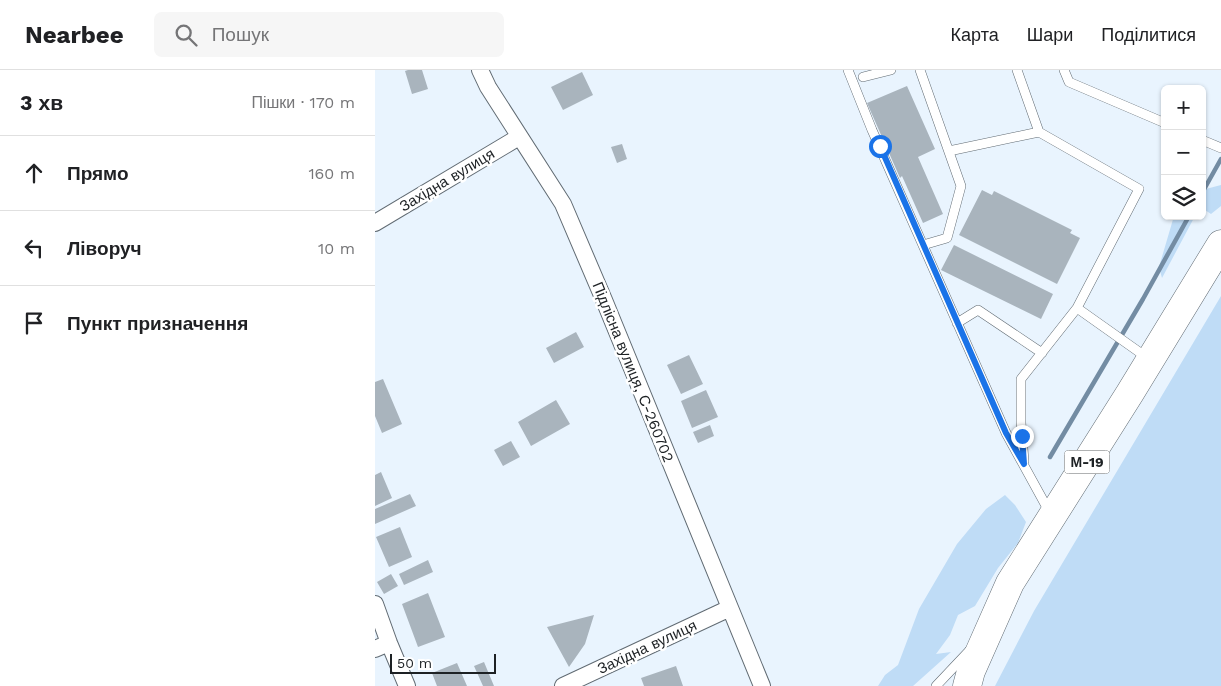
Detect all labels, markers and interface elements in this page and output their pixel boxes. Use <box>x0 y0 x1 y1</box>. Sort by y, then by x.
search box <box>154 12 504 57</box>
text: Nearbee <box>25 21 124 49</box>
icon: search <box>172 21 200 49</box>
text: Пошук <box>212 23 269 46</box>
text: Карта <box>951 24 999 45</box>
text: Шари <box>1027 24 1073 45</box>
text: Поділитися <box>1101 24 1196 45</box>
map controls <box>1161 85 1206 220</box>
button: + <box>1161 85 1206 130</box>
text: 3 хв <box>20 90 63 115</box>
text: Пішки · 170 m <box>251 93 355 112</box>
button: − <box>1161 130 1206 175</box>
route start <box>869 135 892 158</box>
street label: Західна вулиця <box>396 145 498 215</box>
icon: ahead <box>20 159 48 187</box>
text: Прямо <box>67 162 129 185</box>
text: 160 m <box>308 164 355 183</box>
button: layers <box>1161 175 1206 220</box>
icon: left <box>20 234 48 262</box>
text: Ліворуч <box>67 237 142 260</box>
text: 10 m <box>318 239 355 258</box>
street label: Підлісна вулиця, С-260702 <box>589 279 677 465</box>
icon: arrive <box>20 309 48 337</box>
text: Пункт призначення <box>67 312 248 335</box>
route end <box>1011 425 1034 448</box>
road number: М-19 <box>1065 451 1109 474</box>
street label: Західна вулиця <box>595 616 699 678</box>
scale bar <box>390 651 496 674</box>
text: 50 m <box>397 655 432 671</box>

